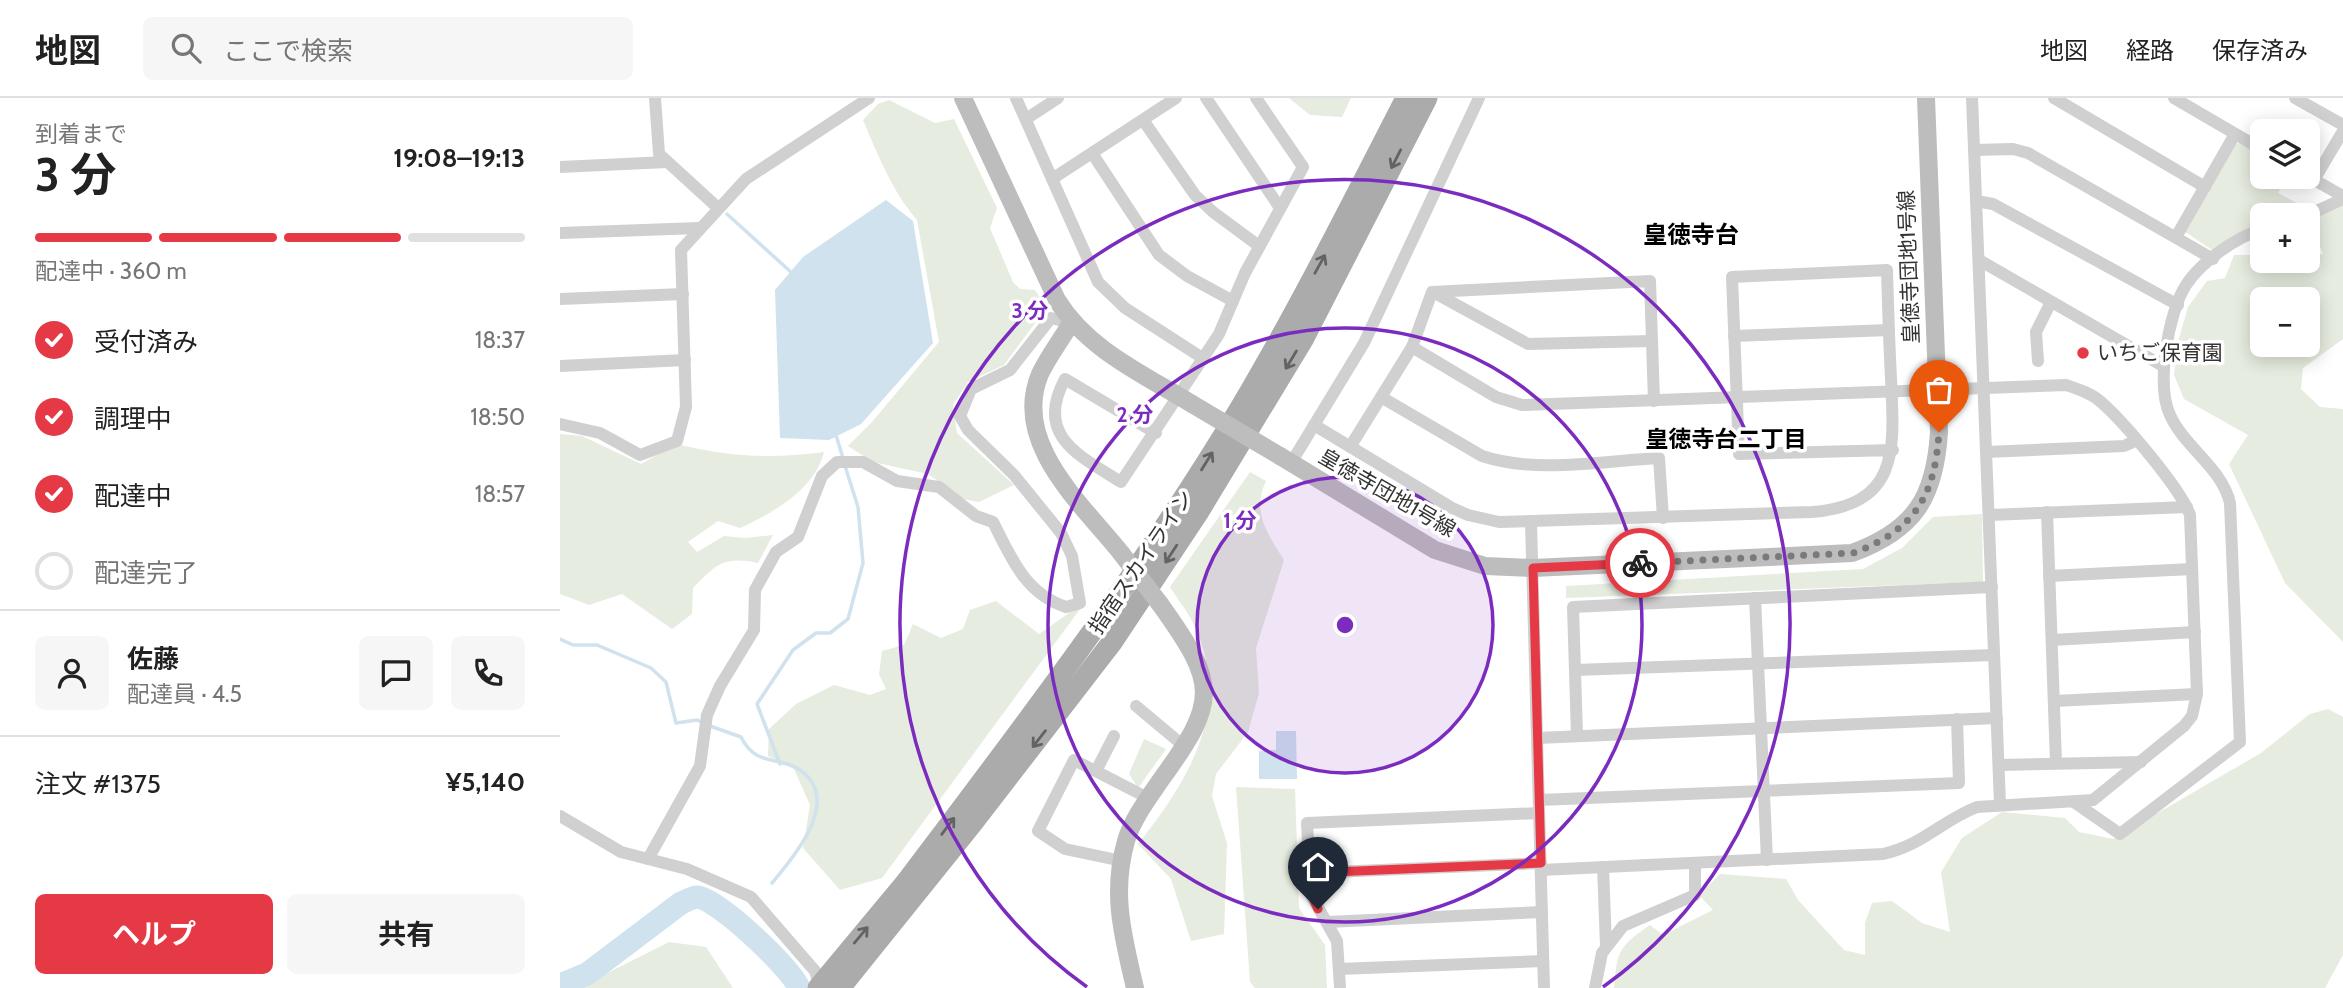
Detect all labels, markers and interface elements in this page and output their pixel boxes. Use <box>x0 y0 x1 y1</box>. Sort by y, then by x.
search box <box>143 17 633 80</box>
icon: search <box>167 29 205 67</box>
text: 地図 <box>35 30 101 70</box>
text: ここで検索 <box>223 35 353 67</box>
text: 地図 <box>2040 36 2088 65</box>
text: 経路 <box>2126 36 2174 65</box>
text: 保存済み <box>2212 36 2308 65</box>
map controls <box>2250 119 2320 357</box>
button: layers <box>2250 119 2320 189</box>
text: 到着まで <box>35 120 127 148</box>
text: 19:08–19:13 <box>393 142 525 174</box>
text: 3 分 <box>35 147 116 203</box>
one-way arrow <box>1389 148 1403 169</box>
street label: 皇徳寺団地1号線 <box>1893 190 1924 344</box>
button: + <box>2250 203 2320 273</box>
district label: 皇徳寺台 <box>1643 220 1739 249</box>
one-way arrow <box>1313 254 1327 274</box>
text: 配達中 · 360 m <box>35 257 187 285</box>
button: − <box>2250 287 2320 357</box>
text: 3 分 <box>1011 298 1049 323</box>
icon: check <box>35 321 73 359</box>
text: 受付済み <box>94 326 198 358</box>
text: 18:37 <box>475 326 525 354</box>
place label: いちご保育園 <box>2097 340 2223 365</box>
marker: いちご保育園 <box>2075 345 2091 361</box>
one-way arrow <box>1283 350 1297 370</box>
pin <box>1909 360 1969 432</box>
icon: bag <box>1920 371 1958 409</box>
icon: check <box>35 398 73 436</box>
text: 2 分 <box>1117 402 1153 427</box>
text: 調理中 <box>94 403 172 435</box>
text: 18:50 <box>470 403 525 431</box>
district label: 皇徳寺台二丁目 <box>1646 425 1807 453</box>
street label: 皇徳寺団地1号線 <box>1314 443 1460 542</box>
one-way arrow <box>1199 452 1214 471</box>
icon: check <box>35 475 73 513</box>
text: 配達中 <box>94 480 172 512</box>
text: 18:57 <box>475 480 525 508</box>
street label: 指宿スカイライン <box>1083 485 1198 638</box>
text: 1 分 <box>1223 508 1257 533</box>
courier <box>1605 528 1675 598</box>
one-way arrow <box>1163 543 1177 563</box>
icon: bike <box>1621 544 1659 582</box>
text: 配達完了 <box>94 557 198 589</box>
centre of rings <box>1333 613 1357 637</box>
button: person <box>35 636 109 710</box>
button: chat <box>359 636 433 710</box>
button: phone <box>451 636 525 710</box>
text: 佐藤 <box>127 643 179 675</box>
text: 配達員 · 4.5 <box>127 680 242 708</box>
one-way arrow <box>1031 729 1046 747</box>
text: ¥5,140 <box>446 766 525 798</box>
text: 注文 #1375 <box>35 768 161 800</box>
one-way arrow <box>940 818 955 836</box>
pin <box>1288 837 1348 909</box>
icon: home <box>1299 848 1337 886</box>
button: ヘルプ <box>35 894 273 974</box>
button: 共有 <box>287 894 525 974</box>
one-way arrow <box>853 927 869 945</box>

